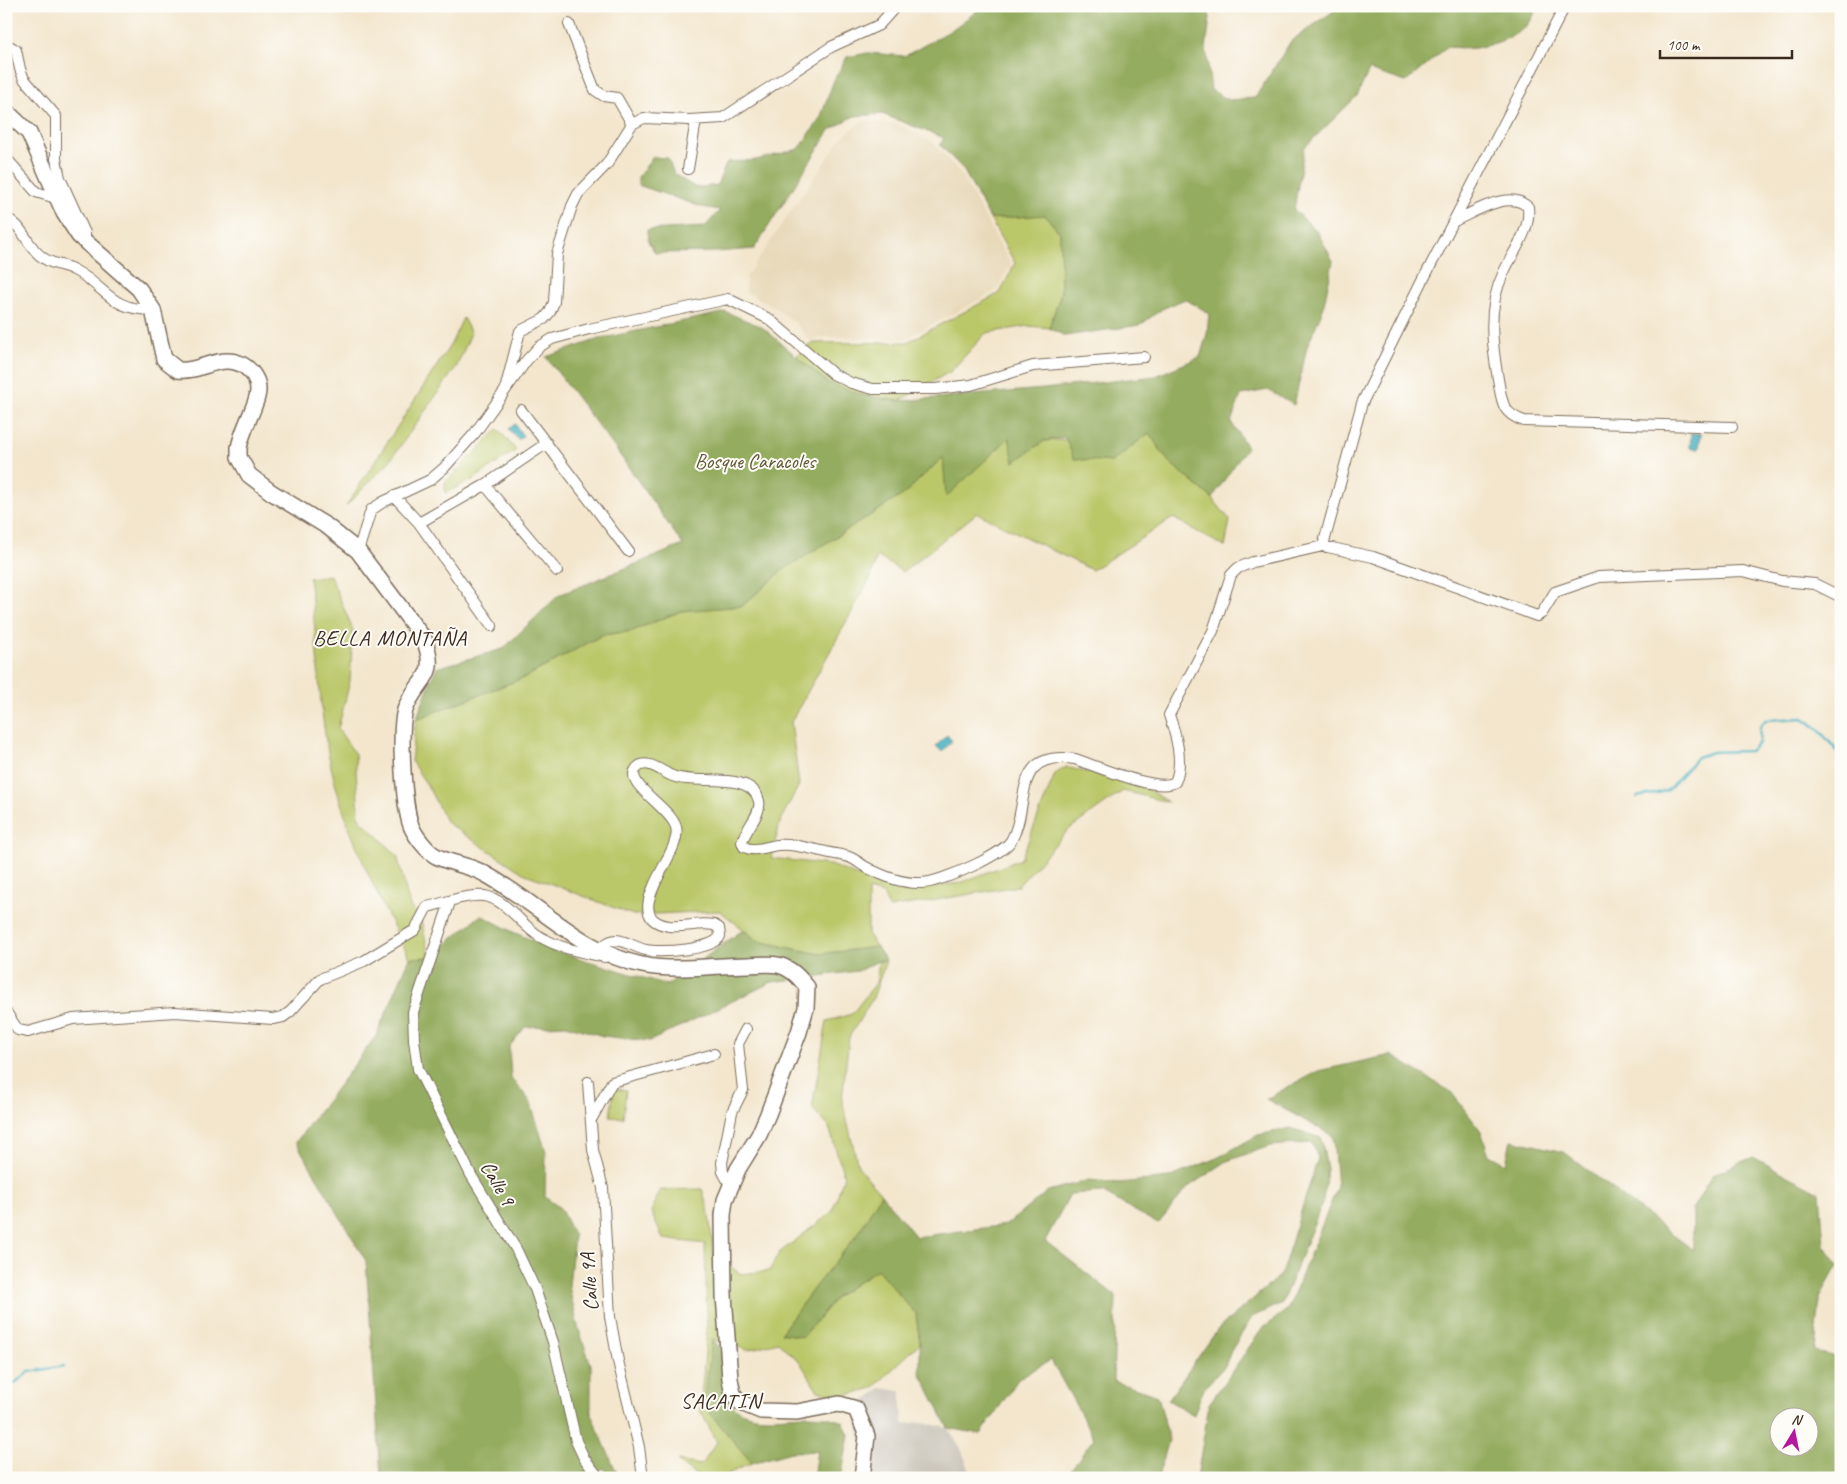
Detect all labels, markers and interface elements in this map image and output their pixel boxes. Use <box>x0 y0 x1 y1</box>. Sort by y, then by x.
scale bar <box>1660 28 1792 60</box>
text: 100 m <box>1667 36 1701 55</box>
park label: Bosque Caracoles <box>695 448 817 474</box>
district label: BELLA MONTAÑA <box>313 624 467 652</box>
street label: Calle 9 <box>475 1156 522 1211</box>
street label: Calle 9A <box>574 1251 604 1312</box>
district label: SACATIN <box>681 1387 764 1415</box>
north arrow <box>1770 1406 1820 1456</box>
text: N <box>1790 1411 1804 1429</box>

